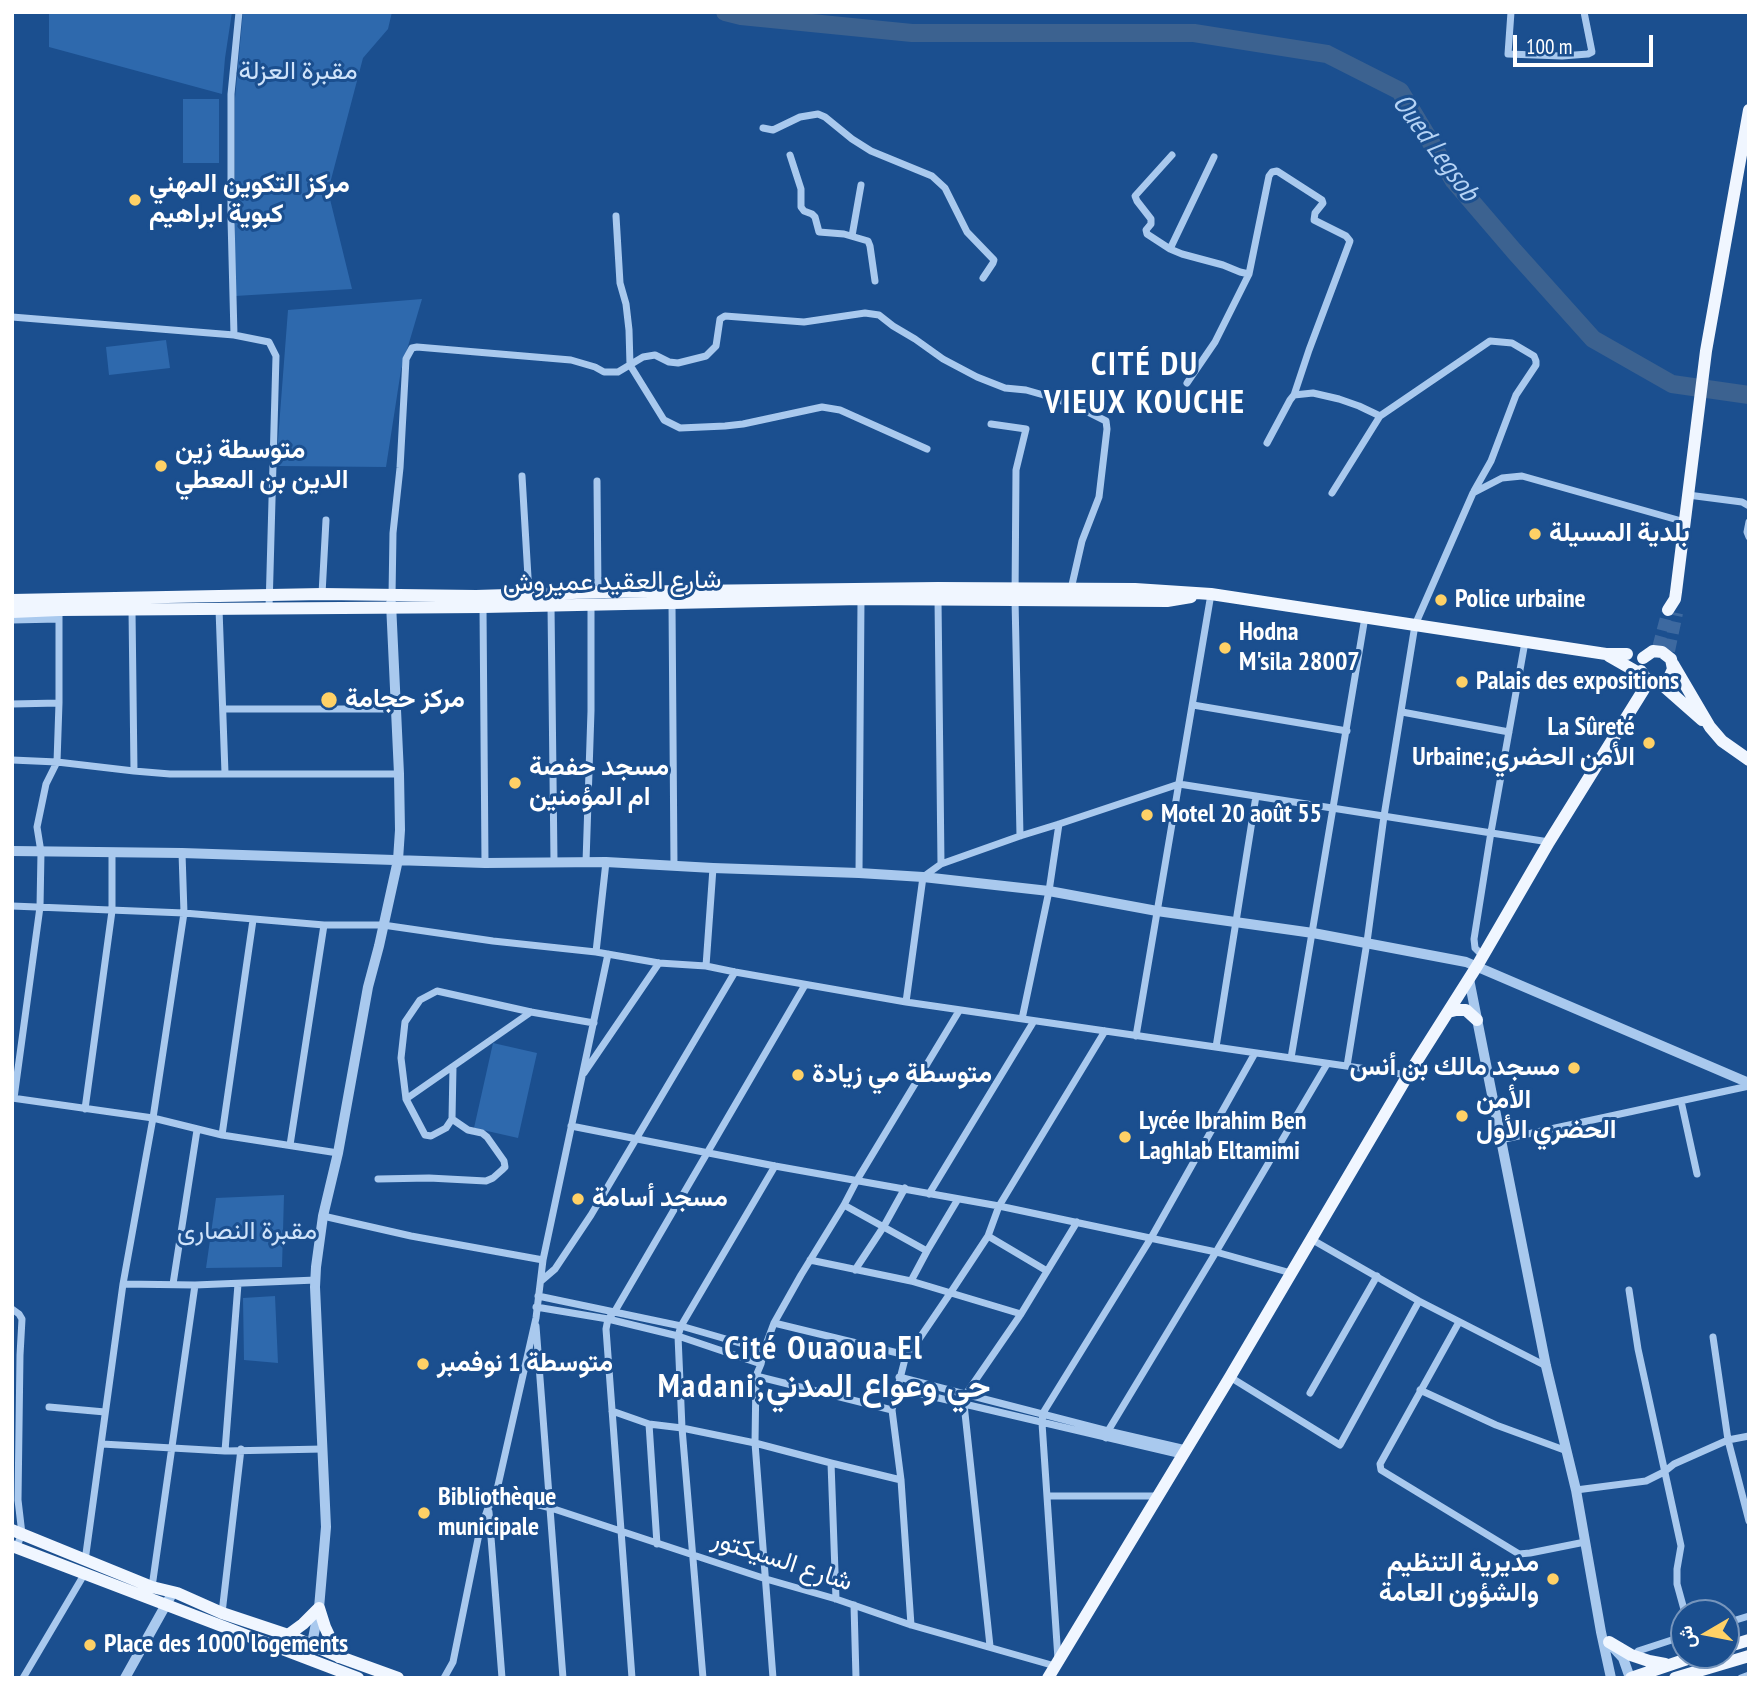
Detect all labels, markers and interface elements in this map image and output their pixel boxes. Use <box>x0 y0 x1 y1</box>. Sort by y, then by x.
scale bar <box>1516 21 1656 65</box>
text: 100 m <box>1526 33 1572 60</box>
park label: مقبرة العزلة <box>238 56 358 88</box>
water label: Oued Legsob <box>1385 88 1485 208</box>
place label: مركز التكوين المهني كبوية ابراهيم <box>149 169 350 230</box>
marker: مركز التكوين المهني كبوية ابراهيم <box>127 192 143 208</box>
district label: CITÉ DU VIEUX KOUCHE <box>1045 346 1245 424</box>
place label: متوسطة زين الدين بن المعطي <box>175 435 349 496</box>
marker: متوسطة زين الدين بن المعطي <box>153 458 169 474</box>
place label: بلدية المسيلة <box>1549 518 1690 550</box>
marker: بلدية المسيلة <box>1527 526 1543 542</box>
street label: شارع العقيد عميروش <box>502 564 722 600</box>
place label: Police urbaine <box>1455 584 1586 616</box>
marker: Police urbaine <box>1433 592 1449 608</box>
place label: Hodna M'sila 28007 <box>1239 617 1360 678</box>
marker: Hodna M'sila 28007 <box>1217 640 1233 656</box>
place label: Palais des expositions <box>1476 666 1679 698</box>
marker: Palais des expositions <box>1454 674 1470 690</box>
place label: مركز حجامة <box>345 684 465 716</box>
marker: مركز حجامة <box>319 690 339 710</box>
place label: La Sûreté Urbaine;الأمن الحضري <box>1412 712 1635 774</box>
marker: La Sûreté Urbaine;الأمن الحضري <box>1641 735 1657 751</box>
place label: مسجد حفصة ام المؤمنين <box>529 752 669 814</box>
marker: مسجد حفصة ام المؤمنين <box>507 775 523 791</box>
place label: Motel 20 août 55 <box>1161 799 1322 831</box>
marker: Motel 20 août 55 <box>1139 807 1155 823</box>
place label: مسجد مالك بن أنس <box>1349 1052 1560 1084</box>
place label: متوسطة مي زيادة <box>812 1059 992 1091</box>
marker: مسجد مالك بن أنس <box>1566 1060 1582 1076</box>
marker: متوسطة مي زيادة <box>790 1067 806 1083</box>
place label: الأمن الحضري الأول <box>1476 1085 1616 1146</box>
place label: Lycée Ibrahim Ben Laghlab Eltamimi <box>1139 1106 1307 1168</box>
marker: الأمن الحضري الأول <box>1454 1108 1470 1124</box>
marker: Lycée Ibrahim Ben Laghlab Eltamimi <box>1117 1129 1133 1145</box>
place label: مسجد أسامة <box>592 1183 728 1215</box>
marker: مسجد أسامة <box>570 1191 586 1207</box>
park label: مقبرة النصارى <box>177 1216 317 1248</box>
district label: Cité Ouaoua El Madani;حي وعواع المدني <box>667 1330 981 1408</box>
place label: متوسطة 1 نوفمبر <box>437 1348 613 1380</box>
marker: متوسطة 1 نوفمبر <box>415 1356 431 1372</box>
place label: Bibliothèque municipale <box>438 1482 556 1544</box>
marker: Bibliothèque municipale <box>416 1505 432 1521</box>
street label: شارع السيكتور <box>708 1524 856 1598</box>
place label: مديرية التنظيم والشؤون العامة <box>1379 1548 1539 1610</box>
marker: مديرية التنظيم والشؤون العامة <box>1545 1571 1561 1587</box>
north arrow <box>1670 1599 1740 1669</box>
text: ش <box>1672 1624 1700 1651</box>
place label: Place des 1000 logements <box>104 1629 348 1661</box>
marker: Place des 1000 logements <box>82 1637 98 1653</box>

